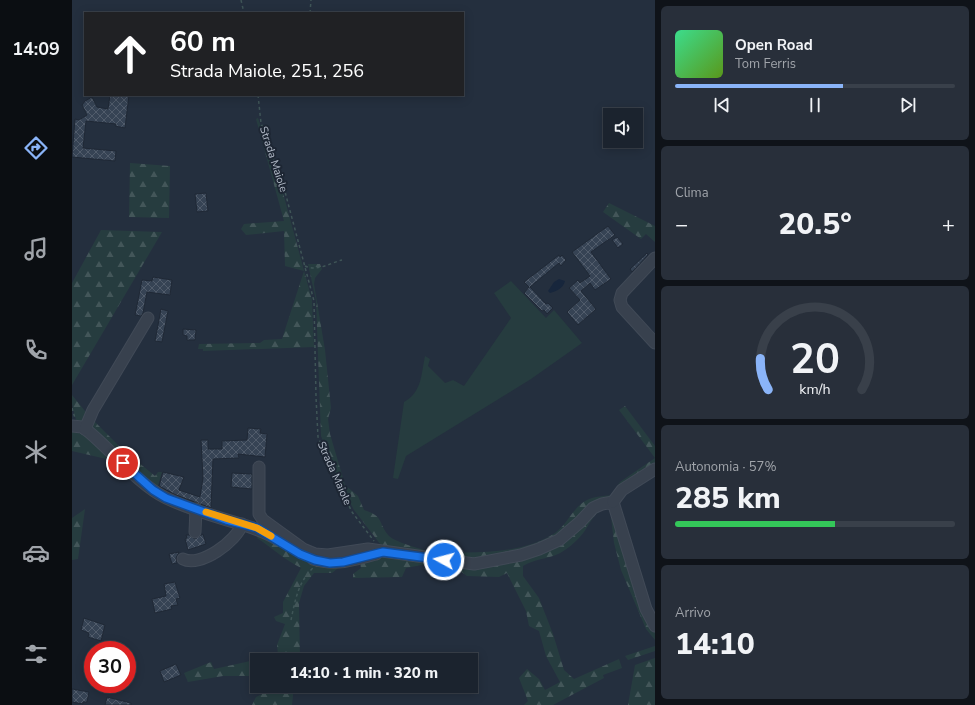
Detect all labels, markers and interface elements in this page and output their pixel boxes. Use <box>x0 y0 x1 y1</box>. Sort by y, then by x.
text: 60 m <box>170 23 236 61</box>
icon: ahead <box>104 28 156 80</box>
text: Open Road <box>735 35 813 55</box>
text: 14:09 <box>12 37 60 61</box>
text: Tom Ferris <box>735 55 796 73</box>
text: Strada Maiole, 251, 256 <box>170 59 364 83</box>
icon: previous <box>711 94 733 116</box>
icon: pause <box>804 94 826 116</box>
icon: next <box>897 94 919 116</box>
map controls <box>603 108 643 148</box>
button: sound <box>603 108 643 148</box>
street label: Strada Maiole <box>256 124 291 194</box>
icon: directions <box>22 134 50 162</box>
text: Clima <box>675 184 709 202</box>
text: 20.5° <box>778 204 852 245</box>
text: − <box>675 210 688 240</box>
text: + <box>942 210 955 240</box>
icon: music <box>22 235 50 263</box>
text: 20 <box>790 331 840 388</box>
icon: phone <box>22 336 50 364</box>
text: km/h <box>799 380 831 399</box>
icon: climate <box>22 438 50 466</box>
street label: Strada Maiole <box>314 439 355 508</box>
pin <box>106 446 140 480</box>
icon: arrive <box>112 452 134 474</box>
text: Autonomia · 57% <box>675 458 776 476</box>
text: 285 km <box>675 478 781 519</box>
icon: car <box>22 539 50 567</box>
position arrow <box>423 539 465 581</box>
text: Arrivo <box>675 604 711 622</box>
text: 14:10 <box>675 624 755 665</box>
icon: filters <box>22 640 50 668</box>
speed limit sign: 30 <box>84 641 136 693</box>
text: 14:10 · 1 min · 320 m <box>290 663 438 683</box>

